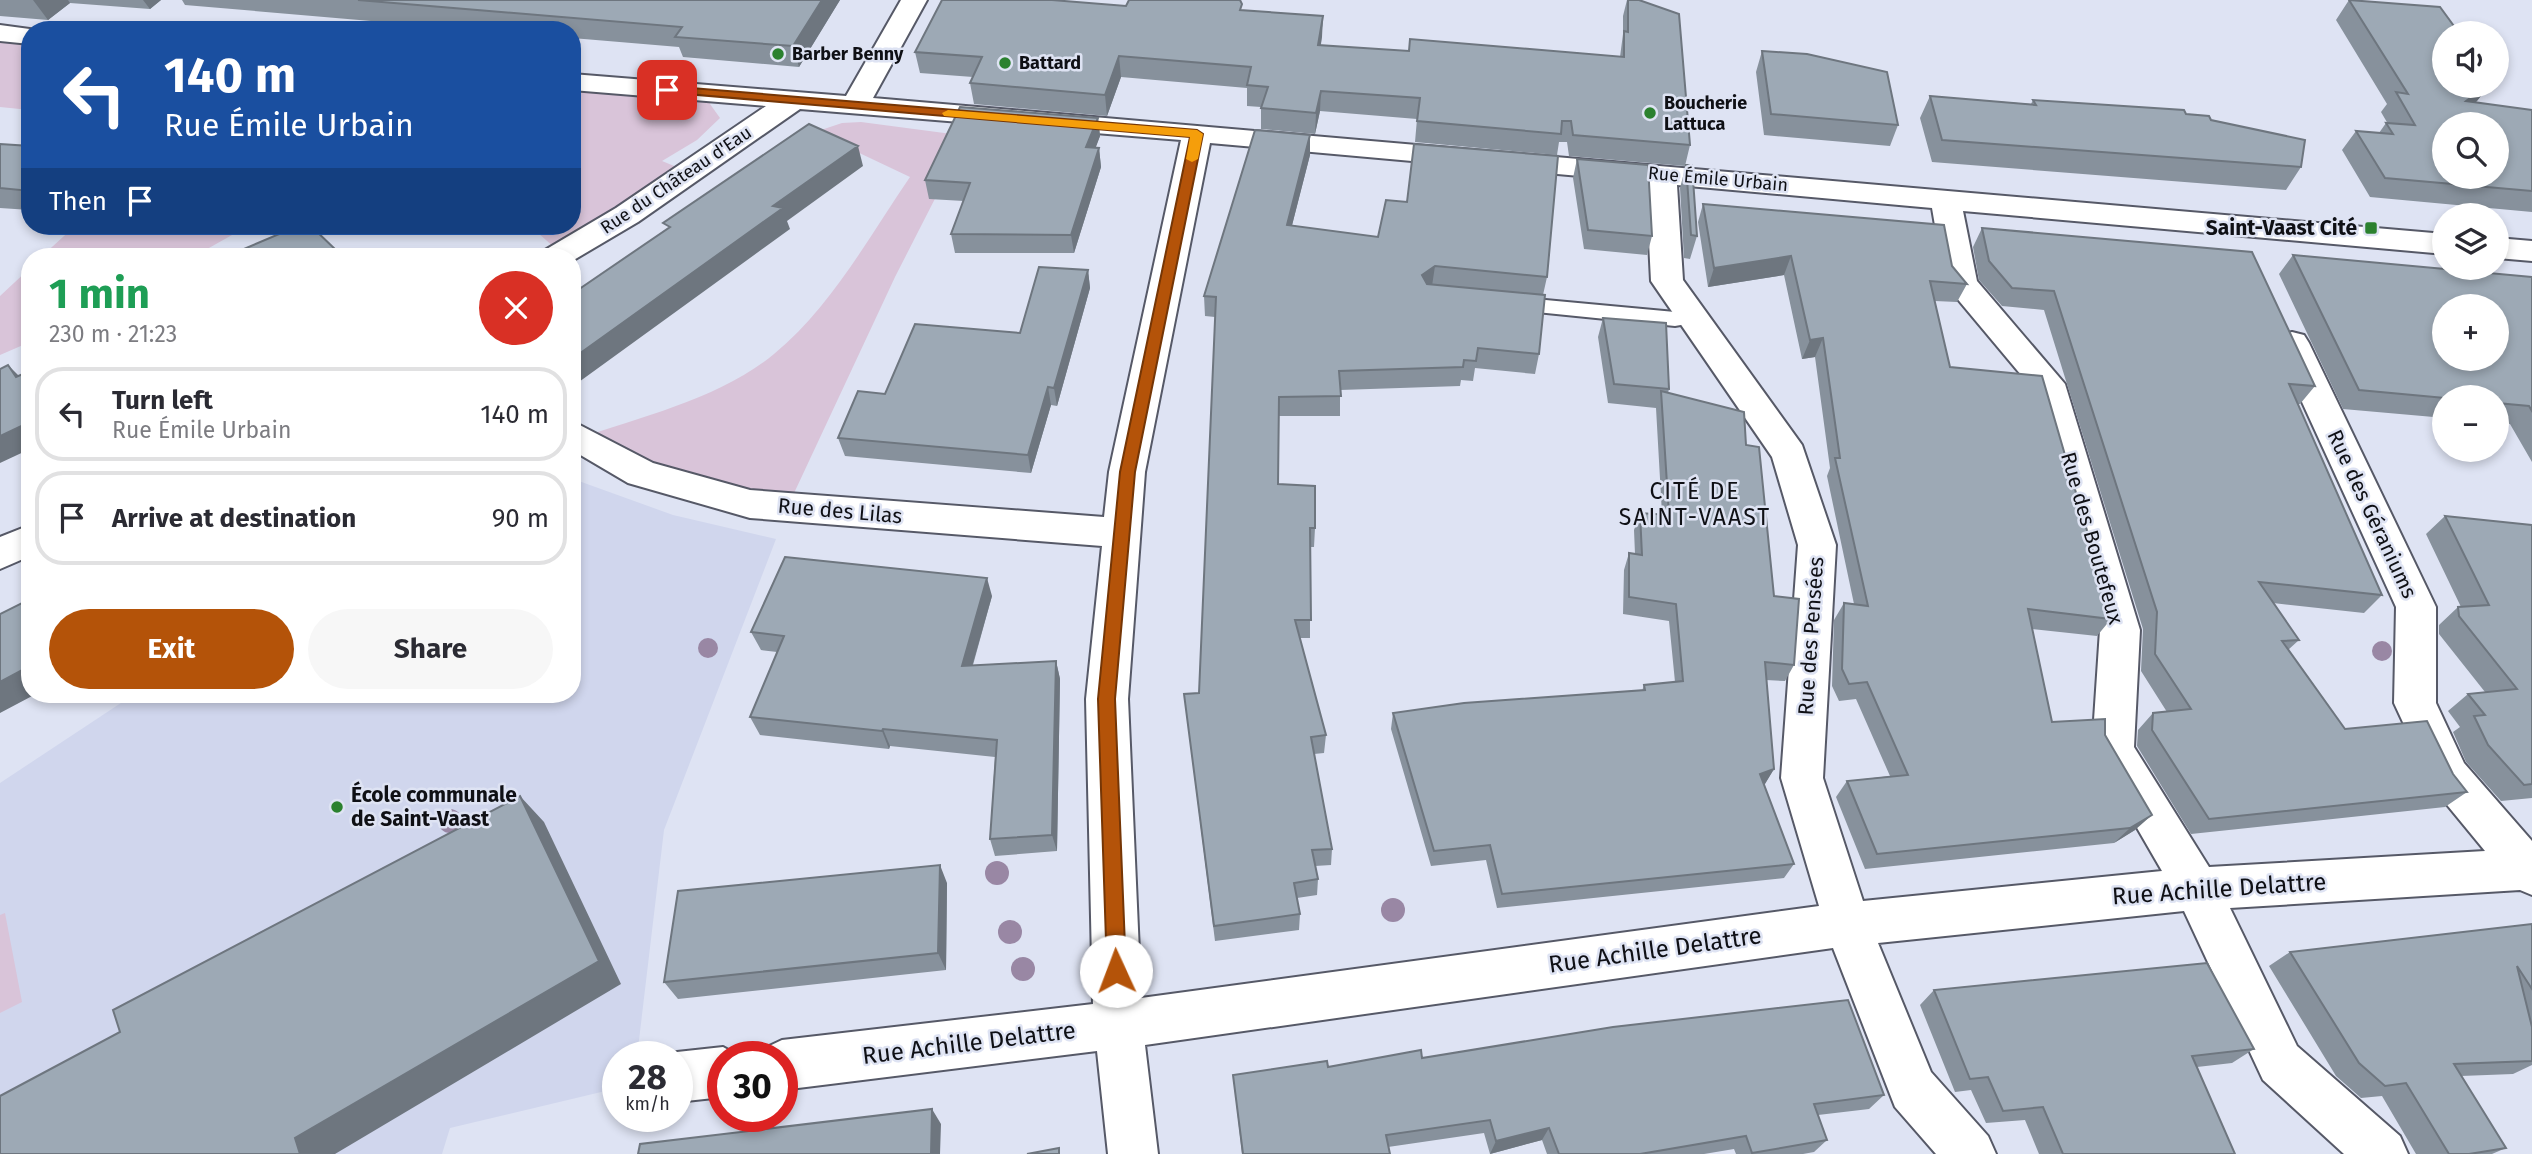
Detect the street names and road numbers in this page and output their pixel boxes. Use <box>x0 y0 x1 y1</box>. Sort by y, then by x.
street label: Rue du Château d'Eau <box>596 121 756 239</box>
street label: Rue Émile Urbain <box>1647 161 1789 196</box>
street label: Rue des Géraniums <box>2322 426 2423 603</box>
street label: Rue des Boutefeux <box>2055 449 2129 628</box>
street label: Rue des Lilas <box>777 493 903 529</box>
street label: Rue des Pensées <box>1792 556 1830 716</box>
street label: Rue Achille Delattre <box>2111 868 2327 910</box>
street label: Rue Achille Delattre <box>1547 921 1763 979</box>
street label: Rue Achille Delattre <box>861 1016 1077 1070</box>

